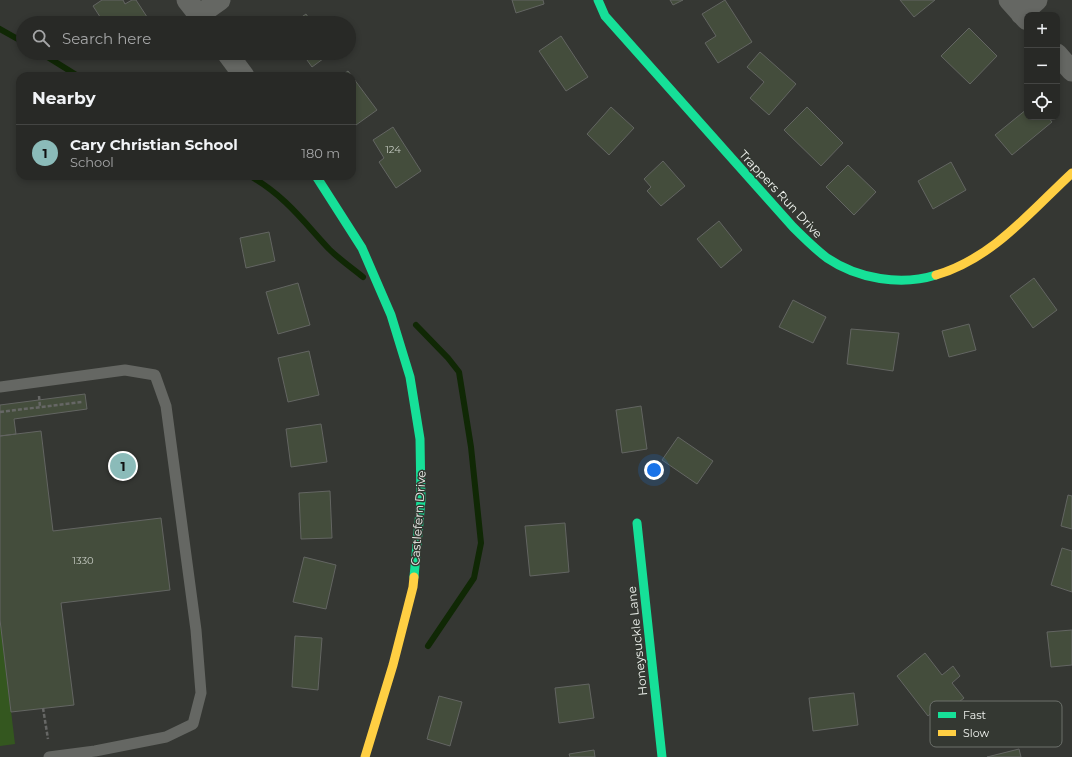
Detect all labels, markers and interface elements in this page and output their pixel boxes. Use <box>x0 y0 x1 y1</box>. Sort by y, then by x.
map controls <box>1024 12 1060 120</box>
button: + <box>1024 12 1060 48</box>
search box <box>16 16 356 60</box>
icon: search <box>30 27 52 49</box>
text: Search here <box>62 29 151 48</box>
button: − <box>1024 48 1060 84</box>
button: locate <box>1024 84 1060 120</box>
text: Nearby <box>32 88 96 108</box>
text: Cary Christian School <box>70 135 238 154</box>
house number: 124 <box>385 143 401 156</box>
text: 1 <box>42 145 48 161</box>
text: 180 m <box>301 145 340 161</box>
street label: Trappers Run Drive <box>736 147 826 241</box>
text: School <box>70 154 114 170</box>
pin: 1 <box>110 451 136 481</box>
your location <box>644 460 664 480</box>
street label: Castlefern Drive <box>407 470 429 566</box>
house number: 1330 <box>72 554 94 567</box>
street label: Honeysuckle Lane <box>624 586 650 696</box>
legend <box>930 701 1062 747</box>
text: Fast <box>963 708 987 722</box>
text: Slow <box>963 726 989 740</box>

